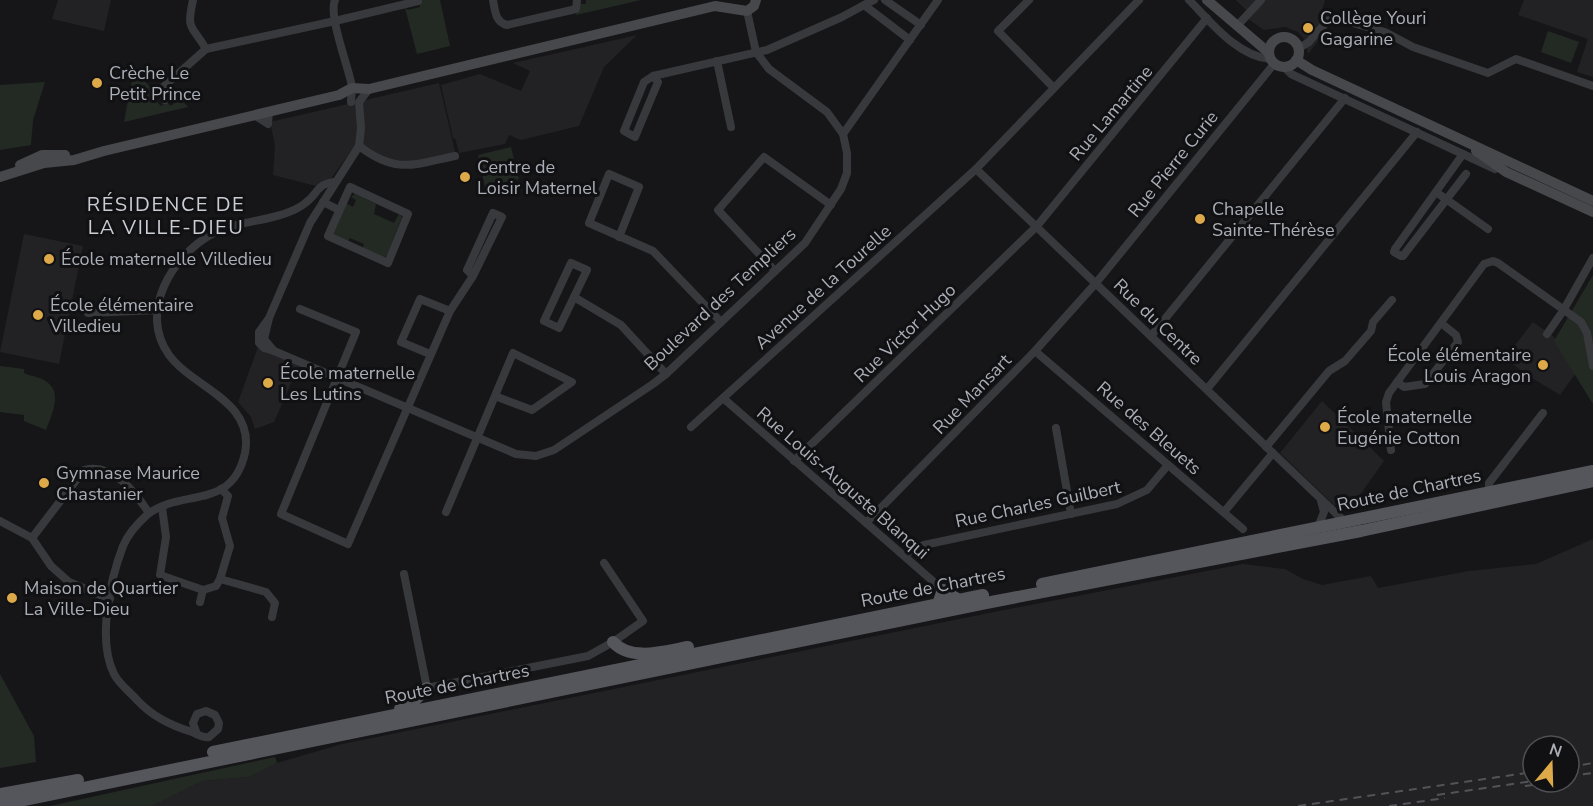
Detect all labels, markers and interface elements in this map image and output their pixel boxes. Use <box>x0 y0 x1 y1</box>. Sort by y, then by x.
place label: Collège Youri Gagarine <box>1320 6 1426 51</box>
marker: Collège Youri Gagarine <box>1301 21 1315 35</box>
street label: Rue Lamartine <box>1064 60 1158 166</box>
place label: Crèche Le Petit Prince <box>109 61 201 106</box>
marker: Crèche Le Petit Prince <box>90 76 104 90</box>
street label: Rue Pierre Curie <box>1123 106 1223 222</box>
place label: Centre de Loisir Maternel <box>477 155 598 200</box>
marker: Centre de Loisir Maternel <box>458 170 472 184</box>
district label: RÉSIDENCE DE LA VILLE-DIEU <box>87 191 245 241</box>
place label: Chapelle Sainte-Thérèse <box>1212 197 1335 242</box>
marker: Chapelle Sainte-Thérèse <box>1193 212 1207 226</box>
street label: Avenue de la Tourelle <box>750 219 896 355</box>
street label: Boulevard des Templiers <box>639 222 801 376</box>
place label: École maternelle Villedieu <box>61 247 272 271</box>
marker: École maternelle Villedieu <box>42 252 56 266</box>
street label: Rue du Centre <box>1108 273 1208 371</box>
street label: Rue Victor Hugo <box>849 278 961 388</box>
place label: École élémentaire Villedieu <box>49 293 194 338</box>
marker: École élémentaire Villedieu <box>31 308 45 322</box>
place label: École élémentaire Louis Aragon <box>1387 343 1531 388</box>
street label: Rue Mansart <box>928 348 1017 439</box>
marker: École élémentaire Louis Aragon <box>1536 358 1550 372</box>
place label: École maternelle Les Lutins <box>280 361 415 406</box>
marker: École maternelle Les Lutins <box>261 376 275 390</box>
street label: Rue des Bleuets <box>1092 376 1206 480</box>
street label: Rue Louis-Auguste Blanqui <box>752 401 934 565</box>
place label: École maternelle Eugénie Cotton <box>1337 405 1472 450</box>
marker: École maternelle Eugénie Cotton <box>1318 420 1332 434</box>
place label: Gymnase Maurice Chastanier <box>56 461 200 506</box>
street label: Route de Chartres <box>1335 463 1483 517</box>
street label: Rue Charles Guilbert <box>953 475 1124 533</box>
marker: Gymnase Maurice Chastanier <box>37 476 51 490</box>
street label: Route de Chartres <box>859 561 1007 613</box>
place label: Maison de Quartier La Ville-Dieu <box>24 576 179 621</box>
marker: Maison de Quartier La Ville-Dieu <box>5 591 19 605</box>
street label: Route de Chartres <box>383 658 531 710</box>
north arrow <box>1521 734 1581 794</box>
text: N <box>1546 738 1565 763</box>

